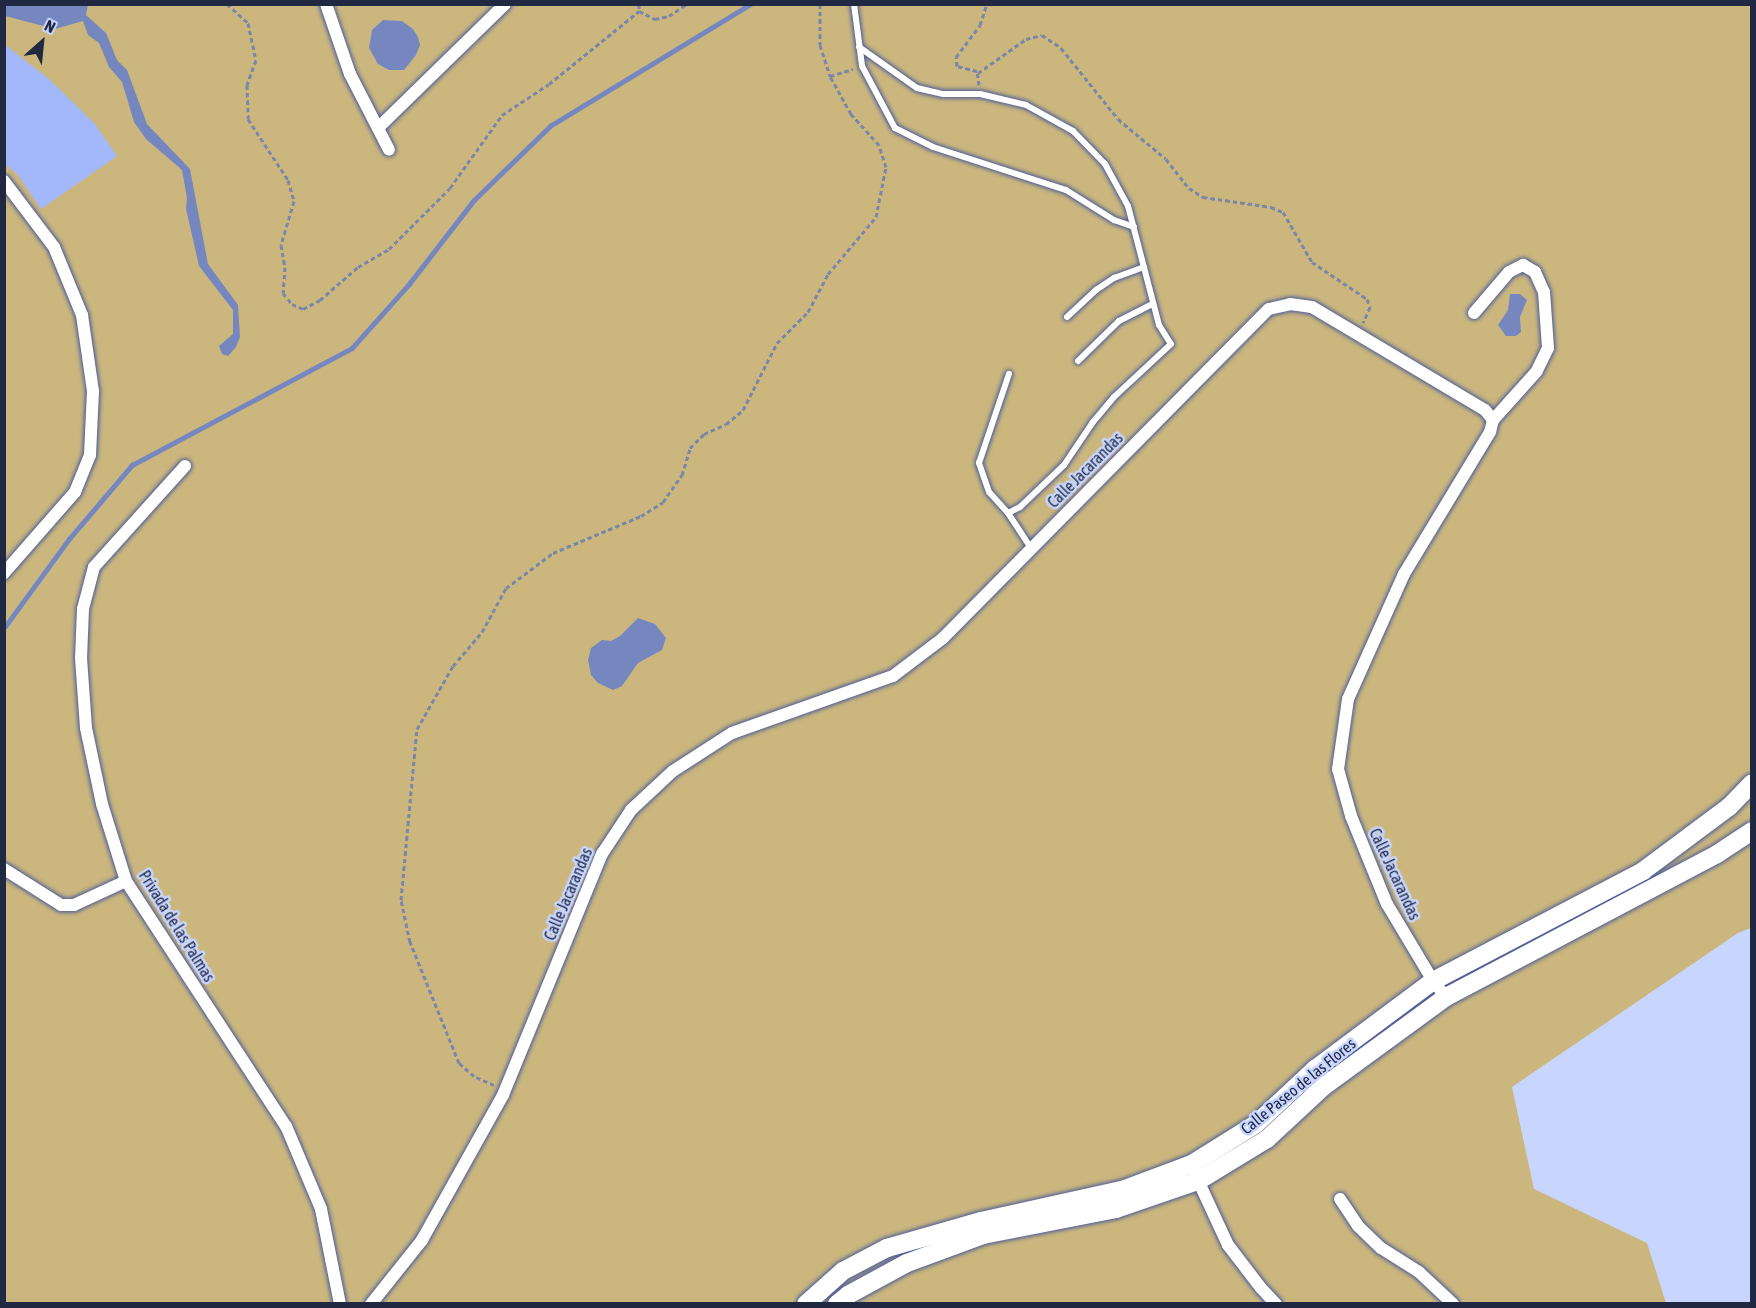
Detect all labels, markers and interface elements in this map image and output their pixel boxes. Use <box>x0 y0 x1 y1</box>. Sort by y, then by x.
north arrow <box>12 12 72 72</box>
text: N <box>42 16 58 36</box>
street label: Calle Jacarandas <box>1043 428 1127 512</box>
street label: Calle Jacarandas <box>1365 825 1425 923</box>
street label: Calle Jacarandas <box>540 845 596 943</box>
street label: Privada de las Palmas <box>135 867 219 985</box>
street label: Calle Paseo de las Flores <box>1237 1034 1359 1138</box>

